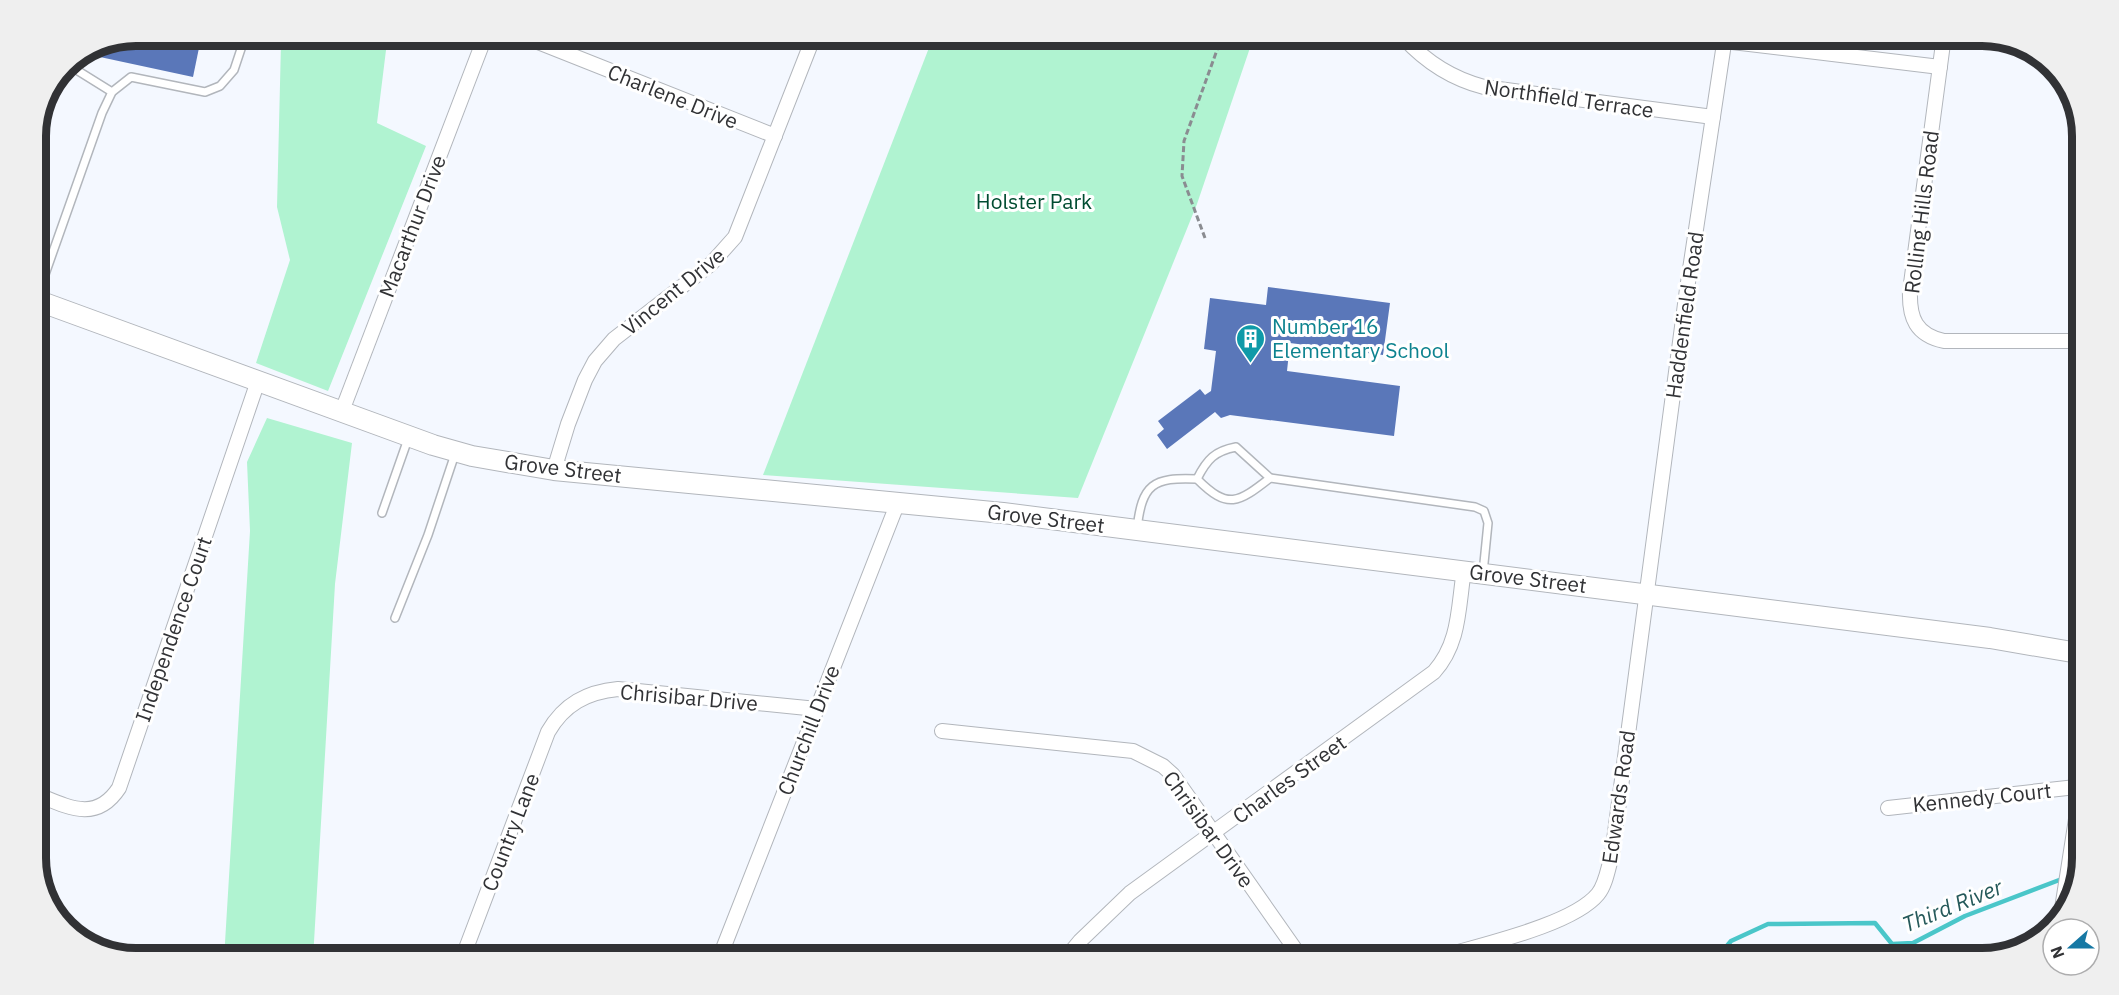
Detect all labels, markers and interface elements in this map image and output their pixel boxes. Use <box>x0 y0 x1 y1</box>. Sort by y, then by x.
street label: Charlene Drive <box>604 57 742 135</box>
street label: Northfield Terrace <box>1483 72 1655 124</box>
street label: Rolling Hills Road <box>1897 129 1945 295</box>
street label: Macarthur Drive <box>372 151 452 301</box>
park label: Holster Park <box>976 187 1092 215</box>
street label: Haddenfield Road <box>1658 230 1710 400</box>
street label: Vincent Drive <box>616 241 730 341</box>
place label: Number 16 Elementary School <box>1272 312 1449 364</box>
building icon: Number 16 Elementary School <box>1235 322 1267 364</box>
street label: Grove Street <box>503 447 623 489</box>
street label: Grove Street <box>986 497 1106 539</box>
street label: Independence Court <box>128 533 218 725</box>
street label: Grove Street <box>1468 557 1588 599</box>
street label: Churchill Drive <box>770 661 846 799</box>
street label: Chrisibar Drive <box>619 677 759 717</box>
street label: Charles Street <box>1227 728 1351 830</box>
street label: Edwards Road <box>1595 728 1641 866</box>
street label: Chrisibar Drive <box>1157 765 1261 893</box>
street label: Country Lane <box>475 769 545 895</box>
street label: Kennedy Court <box>1911 776 2053 818</box>
water label: Third River <box>1898 871 2007 938</box>
north arrow <box>2041 917 2101 977</box>
text: N <box>2046 943 2068 961</box>

